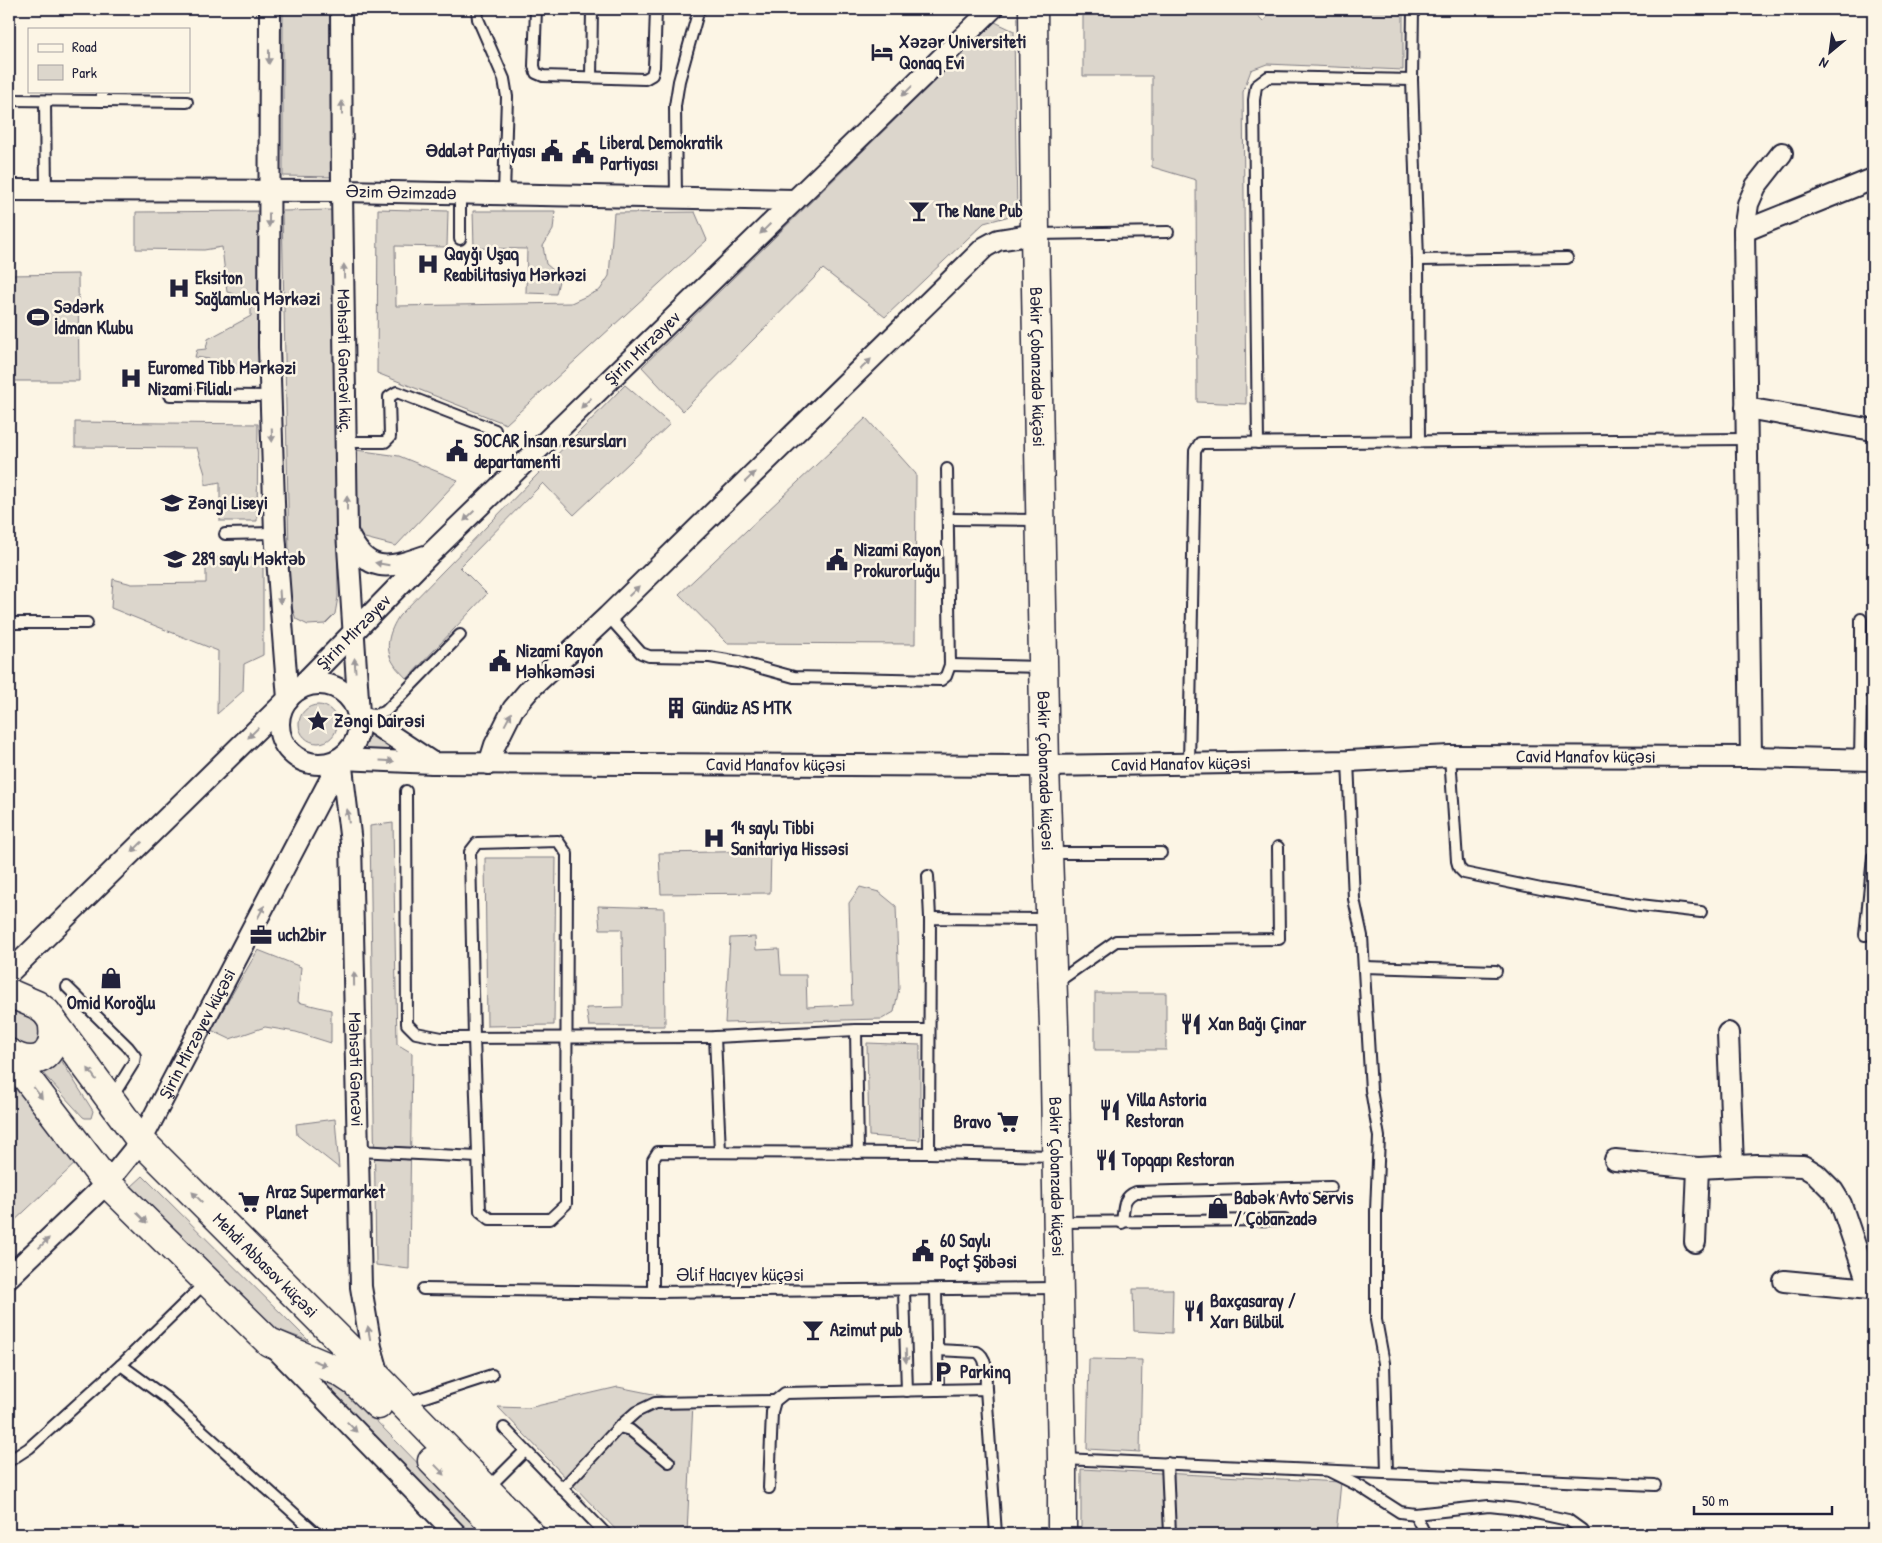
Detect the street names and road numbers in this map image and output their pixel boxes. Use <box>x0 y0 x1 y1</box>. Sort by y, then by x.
street label: Əzim Əzimzadə <box>345 178 457 205</box>
street label: Bəkir Çobanzadə küçəsi <box>1024 287 1052 447</box>
street label: Məhsəti Gəncəvi küç. <box>331 289 359 433</box>
street label: Şirin Mirzəyev <box>598 305 686 390</box>
street label: Şirin Mirzəyev <box>310 588 396 675</box>
street label: Bəkir Çobanzadə küçəsi <box>1032 691 1061 851</box>
street label: Cavid Manafov küçəsi <box>1516 743 1656 769</box>
street label: Cavid Manafov küçəsi <box>1111 750 1251 777</box>
street label: Cavid Manafov küçəsi <box>706 751 846 777</box>
street label: Şirin Mirzəyev küçəsi <box>152 964 241 1103</box>
street label: Məhsəti Gəncəvi <box>343 1012 370 1127</box>
street label: Bəkir Çobanzadə küçəsi <box>1043 1096 1071 1257</box>
street label: Mehdi Abbasov küçəsi <box>208 1207 324 1323</box>
street label: Əlif Hacıyev küçəsi <box>676 1262 804 1287</box>

